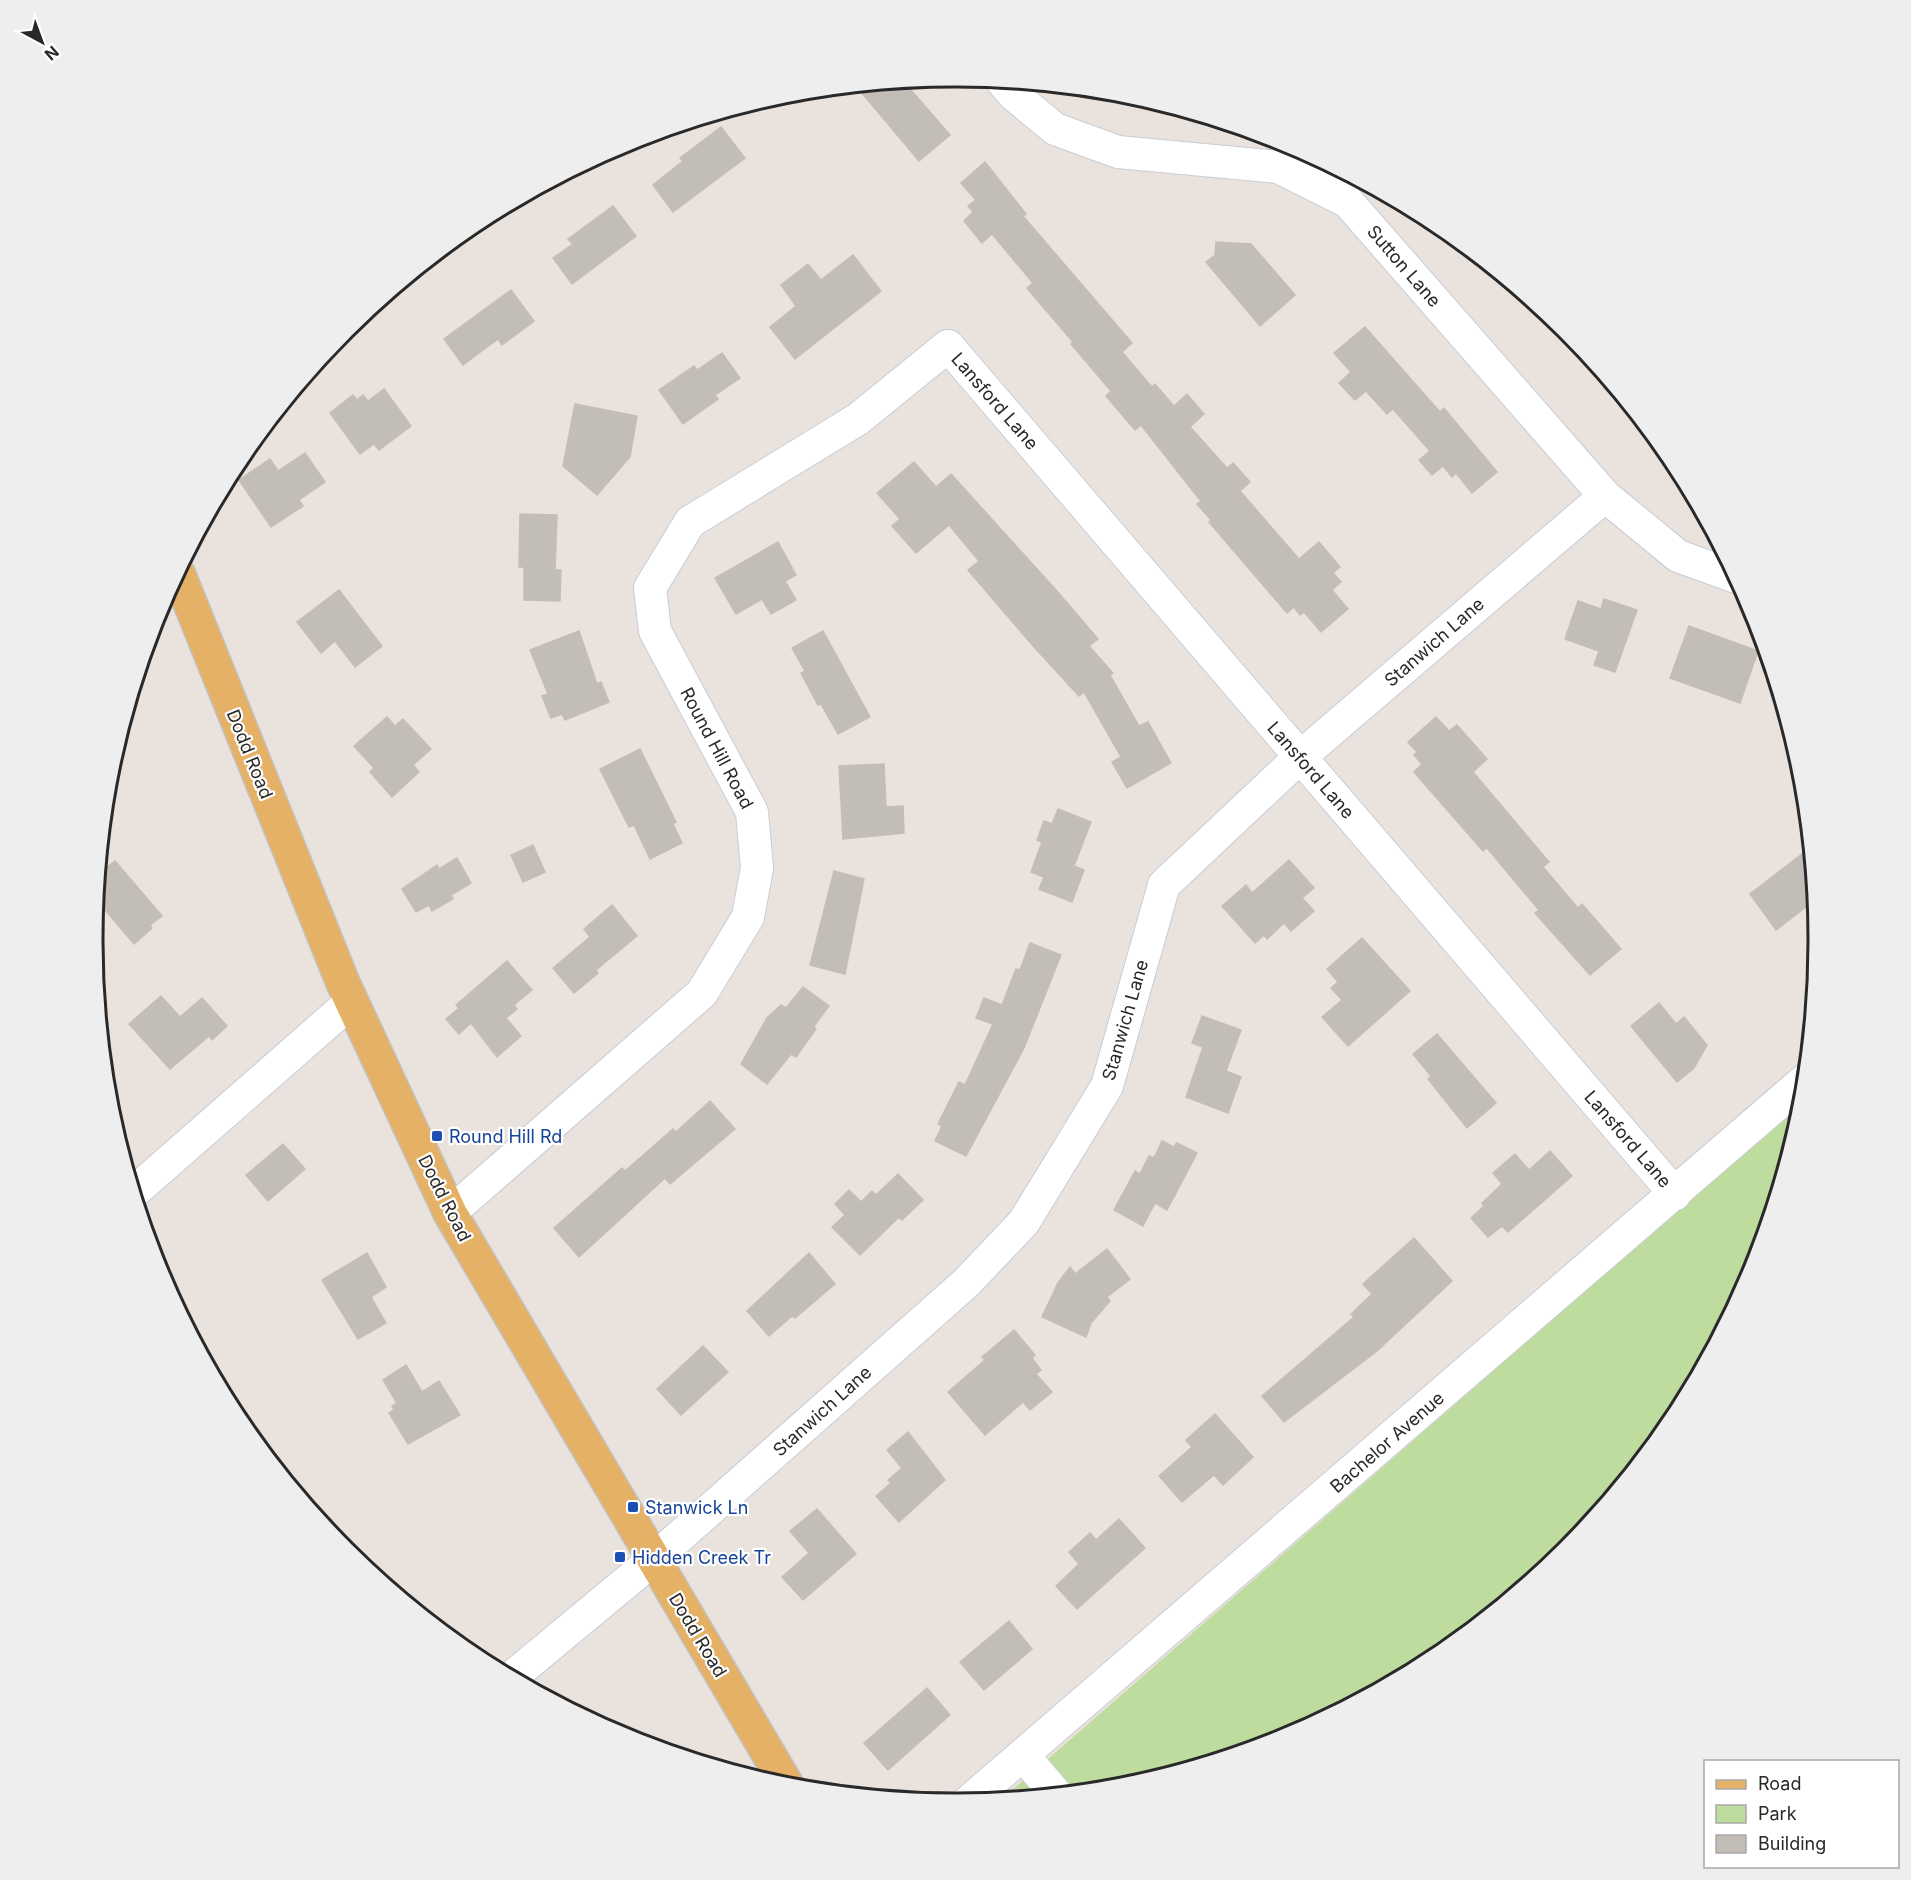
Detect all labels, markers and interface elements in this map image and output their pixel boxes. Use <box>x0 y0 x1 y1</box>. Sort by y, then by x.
north arrow <box>12 12 72 72</box>
text: N <box>41 42 63 65</box>
street label: Sutton Lane <box>1363 221 1445 311</box>
street label: Lansford Lane <box>947 348 1043 454</box>
street label: Stanwich Lane <box>1380 593 1488 691</box>
street label: Round Hill Road <box>676 684 758 812</box>
street label: Dodd Road <box>223 706 277 802</box>
street label: Lansford Lane <box>1263 717 1359 823</box>
street label: Stanwich Lane <box>1098 957 1152 1083</box>
street label: Lansford Lane <box>1580 1086 1676 1192</box>
place label: Round Hill Rd <box>449 1126 562 1147</box>
marker: Round Hill Rd <box>430 1129 444 1143</box>
street label: Dodd Road <box>414 1151 476 1245</box>
street label: Stanwich Lane <box>769 1361 875 1461</box>
street label: Bachelor Avenue <box>1326 1387 1448 1497</box>
place label: Stanwick Ln <box>645 1497 748 1518</box>
marker: Stanwick Ln <box>626 1500 640 1514</box>
place label: Hidden Creek Tr <box>632 1547 771 1568</box>
marker: Hidden Creek Tr <box>613 1550 627 1564</box>
street label: Dodd Road <box>665 1589 731 1681</box>
legend <box>1704 1760 1899 1868</box>
text: Road <box>1758 1773 1801 1794</box>
text: Park <box>1758 1803 1797 1824</box>
text: Building <box>1758 1833 1826 1854</box>

